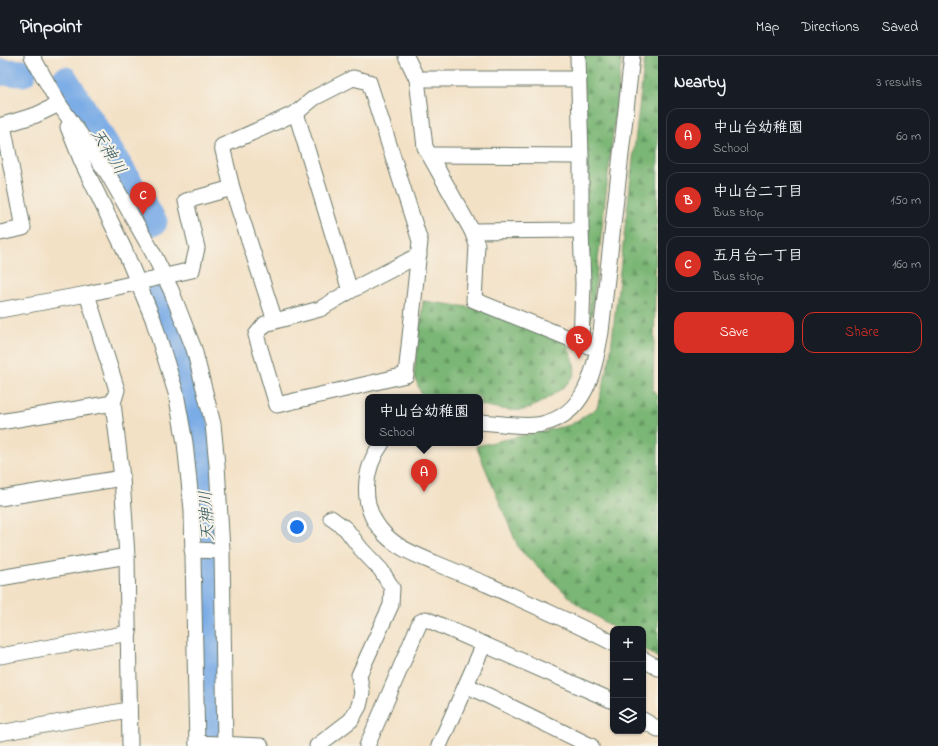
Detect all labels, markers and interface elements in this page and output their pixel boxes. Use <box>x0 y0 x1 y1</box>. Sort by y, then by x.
text: Pinpoint <box>20 14 82 41</box>
text: Map <box>756 17 779 38</box>
text: Directions <box>801 17 859 38</box>
text: Saved <box>881 17 918 38</box>
text: Nearby <box>674 70 726 95</box>
text: 3 results <box>876 73 922 92</box>
text: 中山台幼稚園 <box>713 117 803 139</box>
water label: 天神川 <box>84 124 132 180</box>
text: A <box>684 127 692 146</box>
text: 60 m <box>896 127 921 146</box>
text: School <box>713 139 749 158</box>
text: 中山台二丁目 <box>713 181 803 203</box>
pin: C <box>130 182 156 215</box>
text: B <box>684 191 692 210</box>
text: 150 m <box>890 191 921 210</box>
text: Bus stop <box>713 203 764 222</box>
text: 五月台一丁目 <box>713 245 803 267</box>
text: C <box>684 255 692 274</box>
text: 160 m <box>892 255 921 274</box>
text: Bus stop <box>713 267 764 286</box>
button: Save <box>674 312 794 353</box>
button: Share <box>802 312 922 353</box>
pin: B <box>566 326 592 359</box>
popup <box>365 394 483 446</box>
text: 中山台幼稚園 <box>379 401 469 423</box>
text: School <box>379 423 415 442</box>
pin: A <box>411 459 437 492</box>
water label: 天神川 <box>194 490 221 542</box>
your location <box>287 517 307 537</box>
map controls <box>610 626 646 734</box>
button: + <box>610 626 646 662</box>
button: − <box>610 662 646 698</box>
button: layers <box>610 698 646 734</box>

